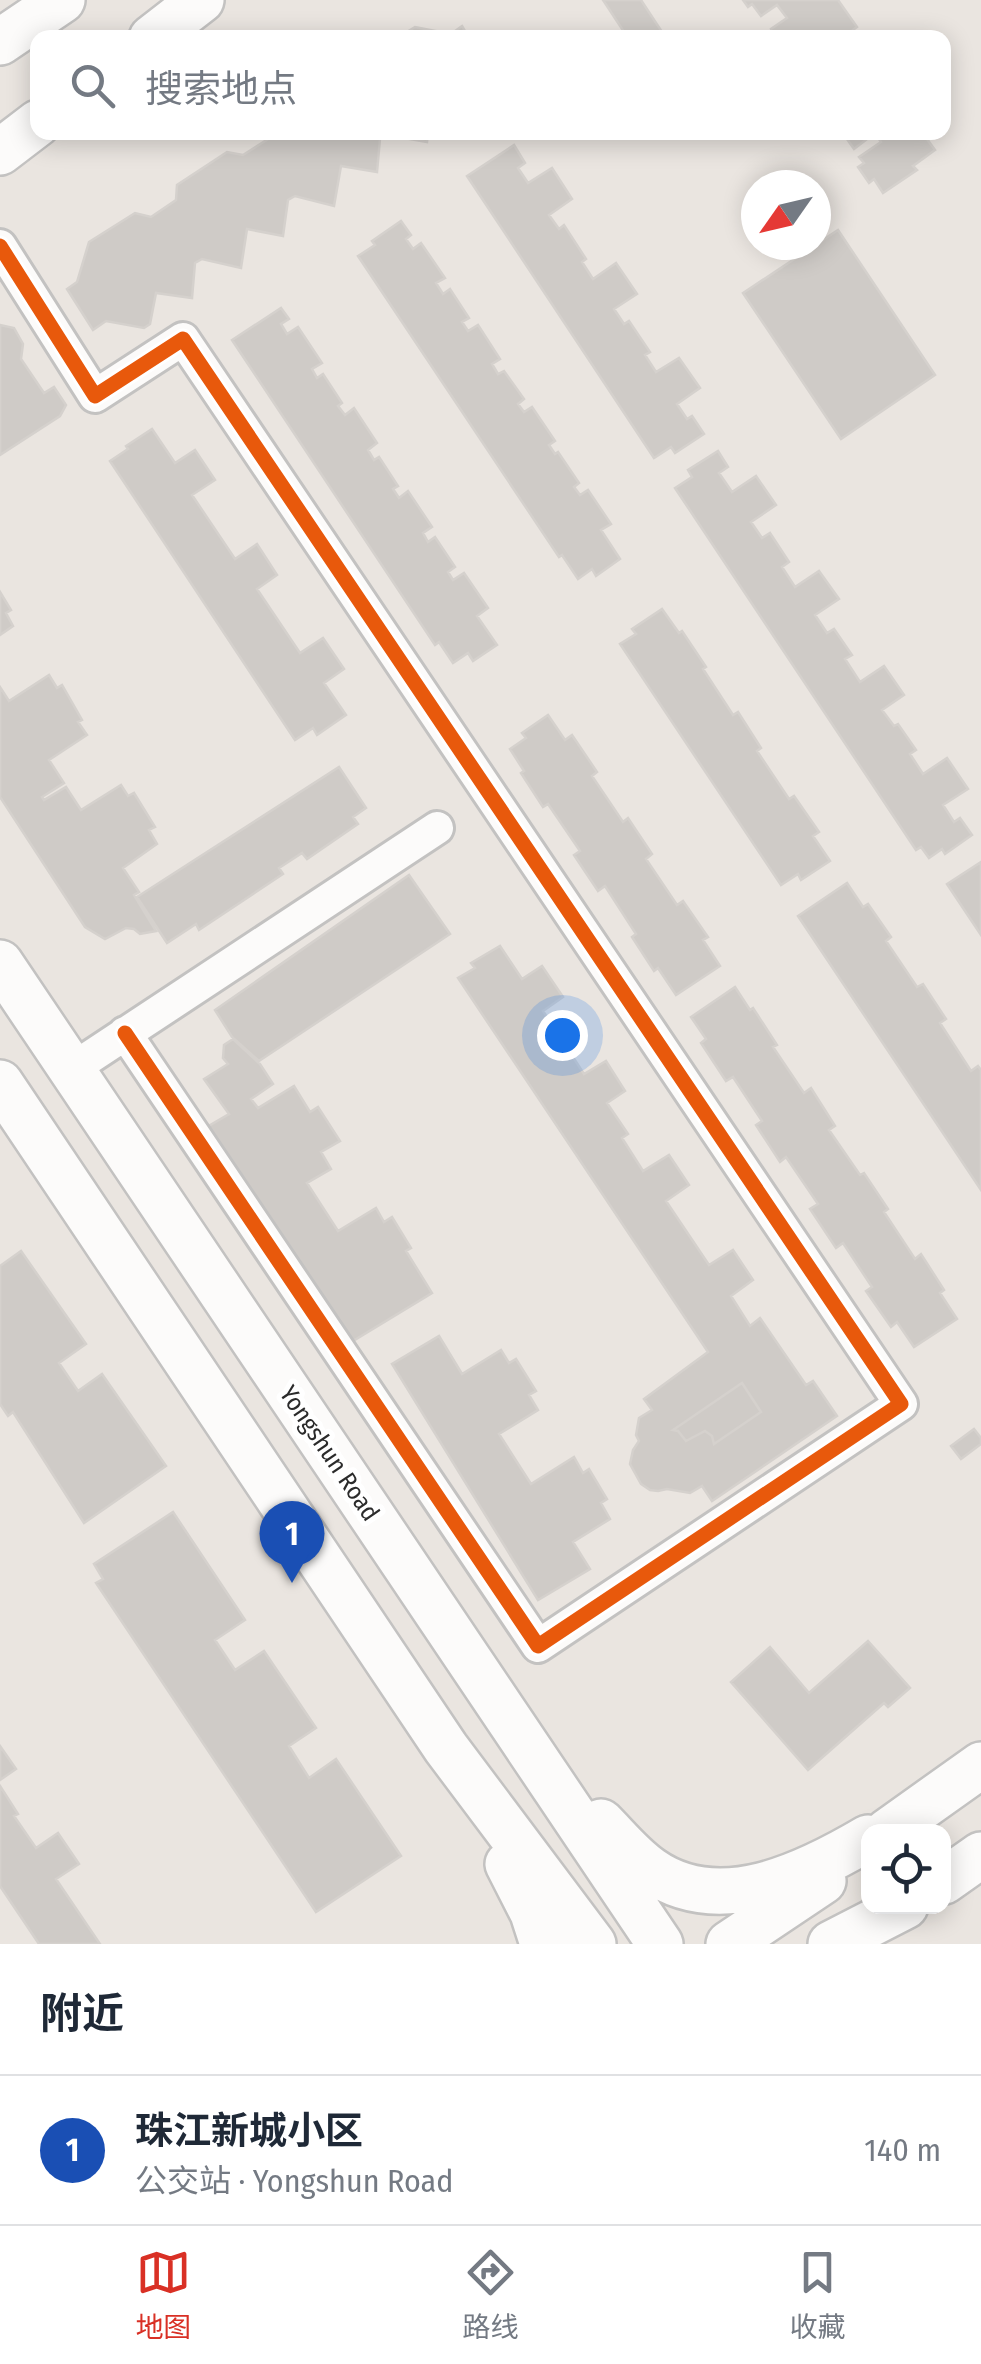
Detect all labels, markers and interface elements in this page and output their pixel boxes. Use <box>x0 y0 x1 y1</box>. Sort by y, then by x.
search box <box>30 30 951 140</box>
icon: search <box>65 58 120 113</box>
text: 搜索地点 <box>145 66 297 112</box>
north arrow <box>741 170 831 260</box>
your location <box>537 1010 588 1061</box>
street label: Yongshun Road <box>273 1380 385 1527</box>
pin: 1 <box>260 1500 324 1583</box>
map controls <box>861 1824 951 1914</box>
button: locate <box>861 1824 951 1914</box>
text: 附近 <box>40 1989 124 2039</box>
text: 珠江新城小区 <box>135 2108 363 2154</box>
text: 1 <box>66 2131 79 2169</box>
text: 140 m <box>864 2131 941 2169</box>
text: 公交站 · Yongshun Road <box>135 2162 453 2200</box>
tab: 地图 <box>135 2245 192 2345</box>
tab: 路线 <box>462 2245 519 2345</box>
tab: 收藏 <box>789 2245 846 2345</box>

